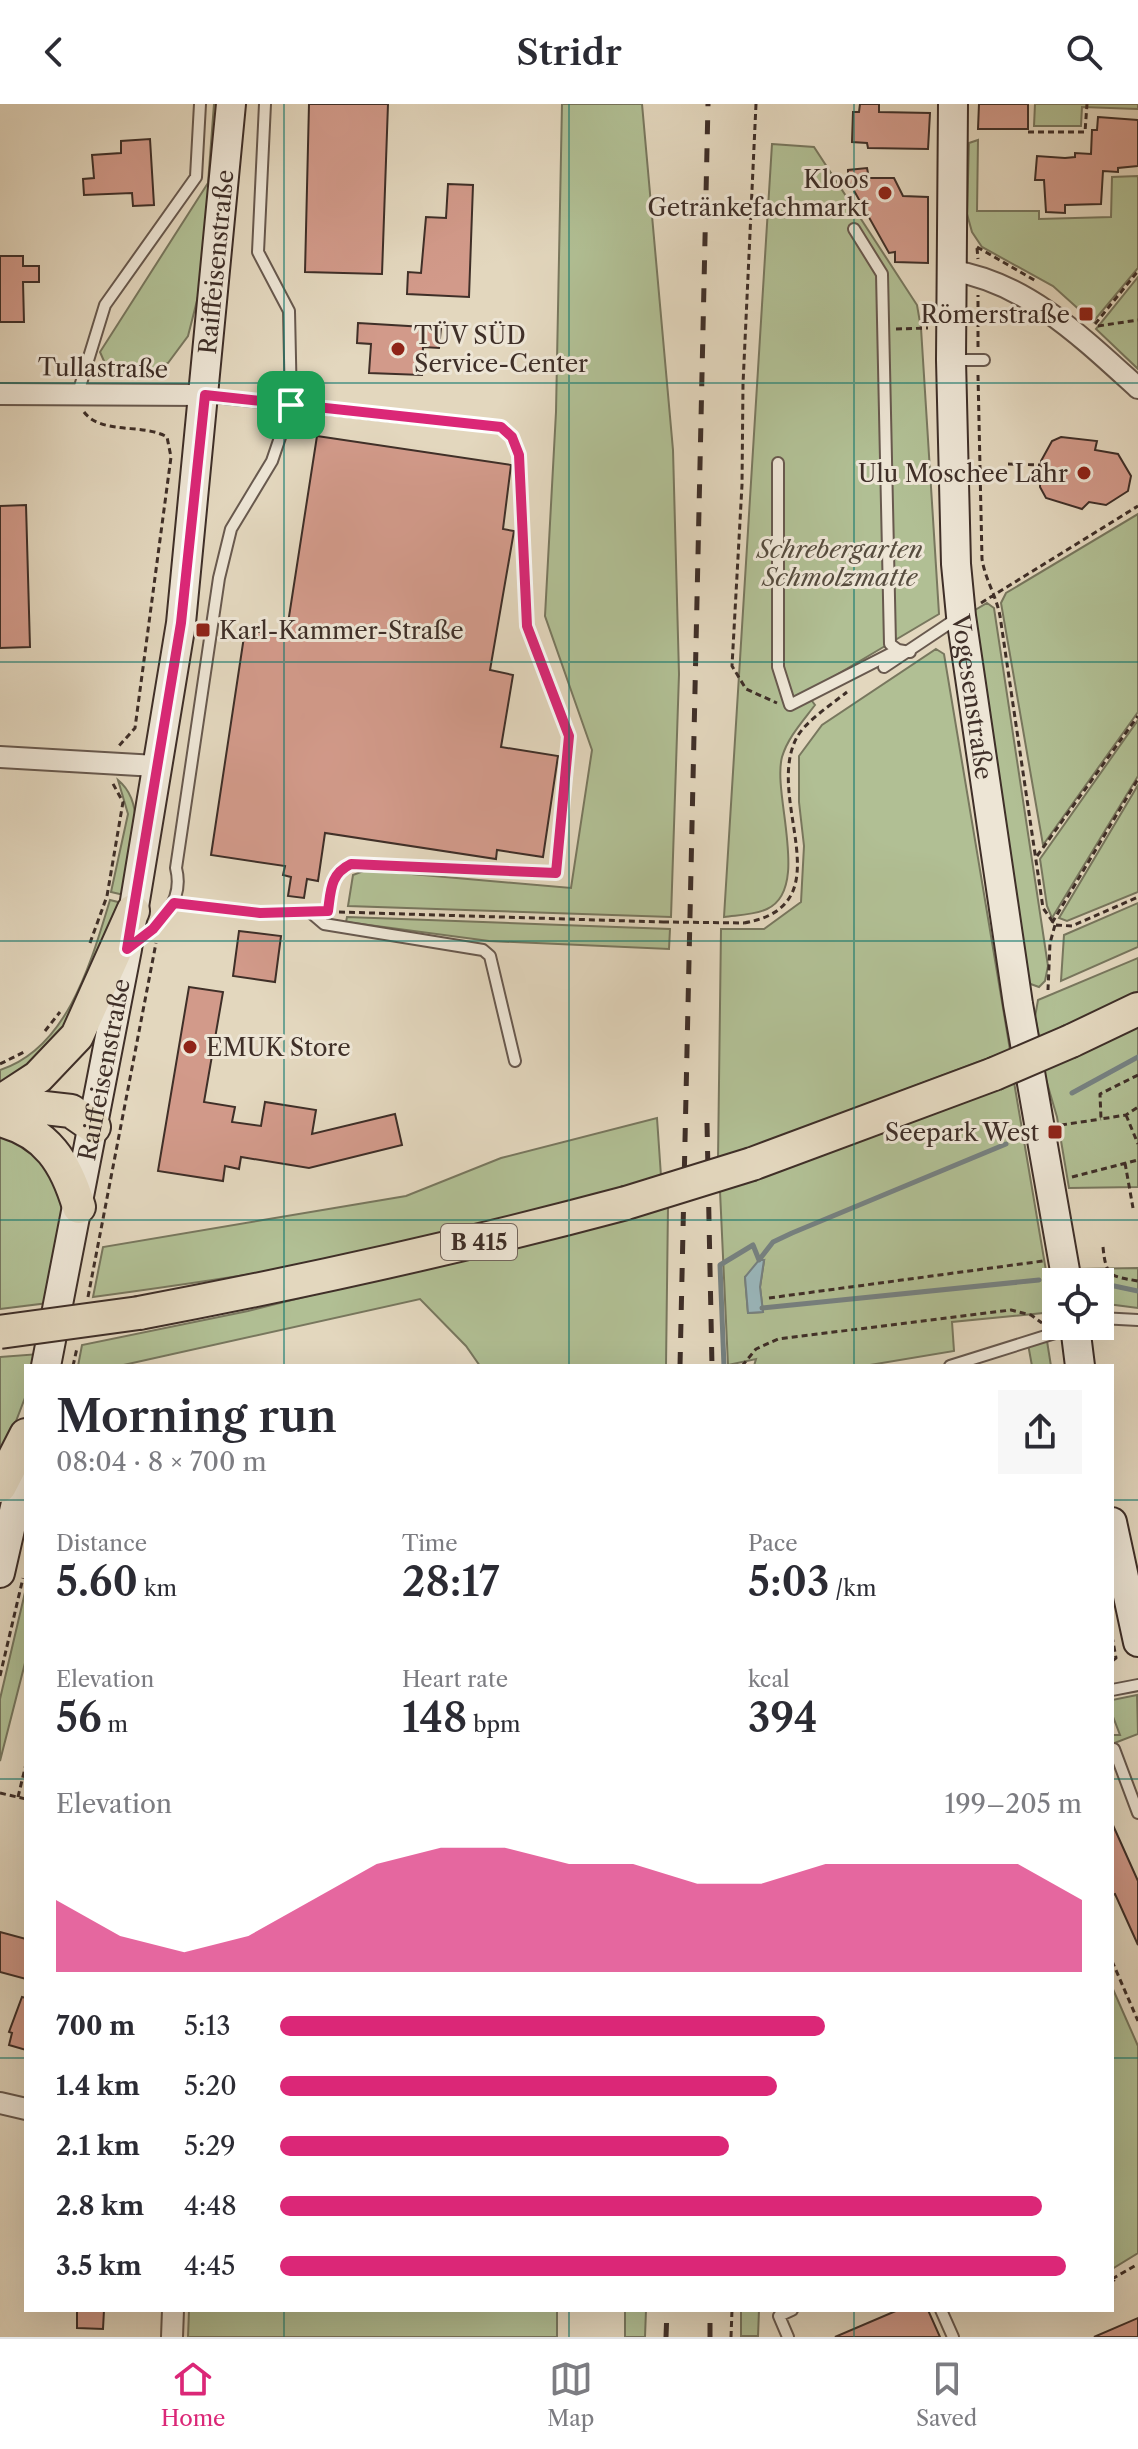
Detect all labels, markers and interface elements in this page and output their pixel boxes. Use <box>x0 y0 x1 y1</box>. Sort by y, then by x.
icon: back <box>32 30 76 74</box>
text: Stridr <box>516 30 622 74</box>
icon: search <box>1062 30 1106 74</box>
place label: Kloos Getränkefachmarkt <box>648 165 870 222</box>
street label: Raiffeisenstraße <box>192 168 239 355</box>
marker: Kloos Getränkefachmarkt <box>876 184 894 202</box>
place label: Römerstraße <box>920 300 1070 329</box>
marker: Römerstraße <box>1077 305 1095 323</box>
place label: TÜV SÜD Service-Center <box>414 321 588 378</box>
marker: TÜV SÜD Service-Center <box>389 340 407 358</box>
street label: Tullastraße <box>38 352 168 384</box>
pin <box>257 371 325 439</box>
icon: arrive <box>269 383 313 427</box>
place label: Ulu Moschee Lahr <box>858 459 1068 488</box>
marker: Ulu Moschee Lahr <box>1075 464 1093 482</box>
park label: Schrebergarten Schmolzmatte <box>755 535 923 592</box>
street label: Vogesenstraße <box>946 611 999 781</box>
place label: Karl-Kammer-Straße <box>219 616 464 645</box>
marker: Karl-Kammer-Straße <box>194 621 212 639</box>
street label: Raiffeisenstraße <box>72 976 135 1163</box>
place label: EMUK Store <box>206 1033 351 1062</box>
marker: EMUK Store <box>181 1038 199 1056</box>
place label: Seepark West <box>885 1118 1040 1147</box>
marker: Seepark West <box>1046 1123 1064 1141</box>
road number: B 415 <box>441 1224 517 1260</box>
map controls <box>1042 1268 1114 1340</box>
button: locate <box>1042 1268 1114 1340</box>
text: Morning run <box>56 1389 337 1443</box>
button: share <box>998 1390 1082 1474</box>
text: 08:04 · 8 × 700 m <box>56 1446 267 1478</box>
text: Distance <box>56 1530 147 1557</box>
text: Time <box>402 1530 458 1557</box>
text: Pace <box>748 1530 798 1557</box>
text: 5.60 <box>56 1557 138 1606</box>
text: 28:17 <box>402 1557 499 1606</box>
text: 5:03 <box>748 1557 829 1606</box>
text: km <box>138 1575 177 1602</box>
text: /km <box>829 1575 876 1602</box>
text: Elevation <box>56 1666 154 1693</box>
text: Heart rate <box>402 1666 508 1693</box>
text: kcal <box>748 1666 790 1693</box>
text: 56 <box>56 1693 102 1742</box>
text: 148 <box>402 1693 467 1742</box>
text: 394 <box>748 1693 818 1742</box>
text: m <box>102 1711 128 1738</box>
text: bpm <box>467 1711 521 1738</box>
text: Elevation <box>56 1788 172 1820</box>
text: 199–205 m <box>945 1788 1082 1820</box>
text: 700 m <box>56 2010 135 2042</box>
text: 5:13 <box>184 2010 231 2042</box>
text: 1.4 km <box>56 2070 140 2102</box>
text: 5:20 <box>184 2070 237 2102</box>
text: 2.1 km <box>56 2130 140 2162</box>
text: 5:29 <box>184 2130 236 2162</box>
text: 2.8 km <box>56 2190 144 2222</box>
text: 4:48 <box>184 2190 237 2222</box>
text: 3.5 km <box>56 2250 142 2282</box>
text: 4:45 <box>184 2250 235 2282</box>
tab: Home <box>161 2357 225 2432</box>
tab: Map <box>547 2357 594 2432</box>
tab: Saved <box>916 2357 977 2432</box>

